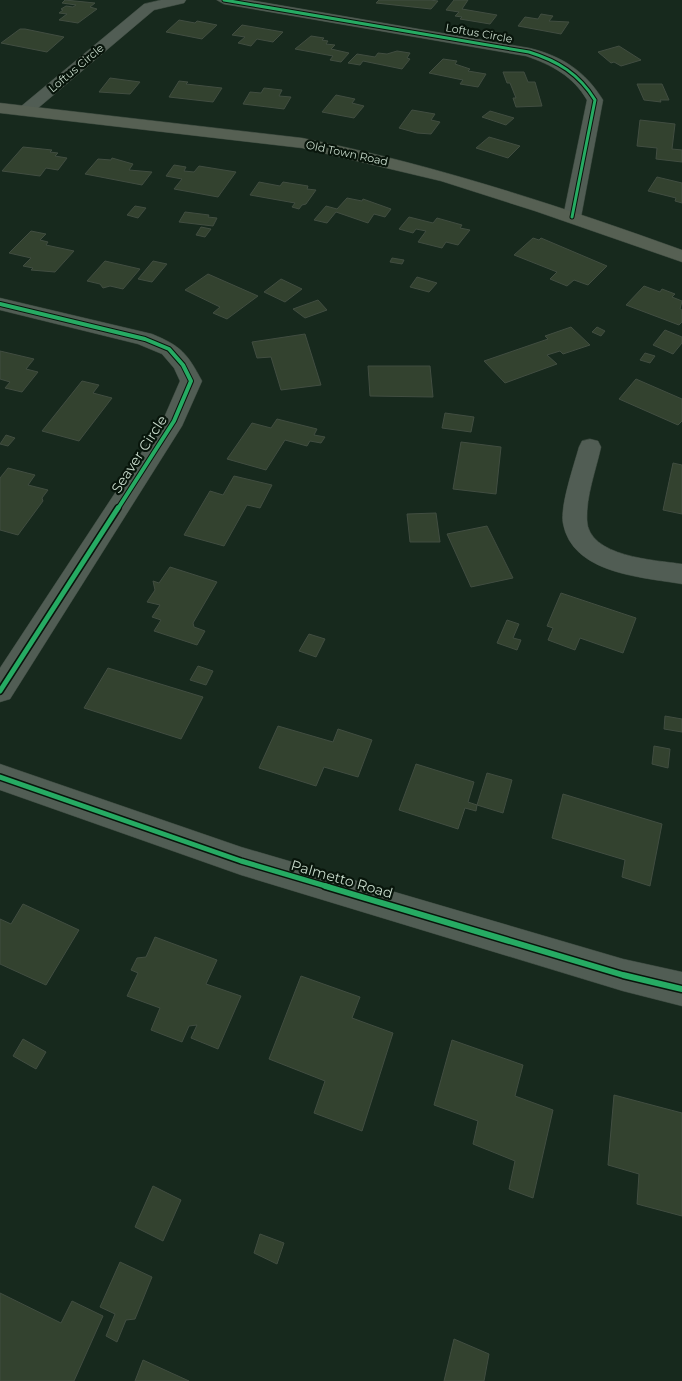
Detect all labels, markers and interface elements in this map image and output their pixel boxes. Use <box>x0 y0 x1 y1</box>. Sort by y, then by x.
street label: Loftus Circle <box>444 20 514 46</box>
street label: Loftus Circle <box>46 41 107 95</box>
street label: Old Town Road <box>305 137 389 169</box>
street label: Seaver Circle <box>107 412 171 496</box>
street label: Palmetto Road <box>289 856 395 902</box>

